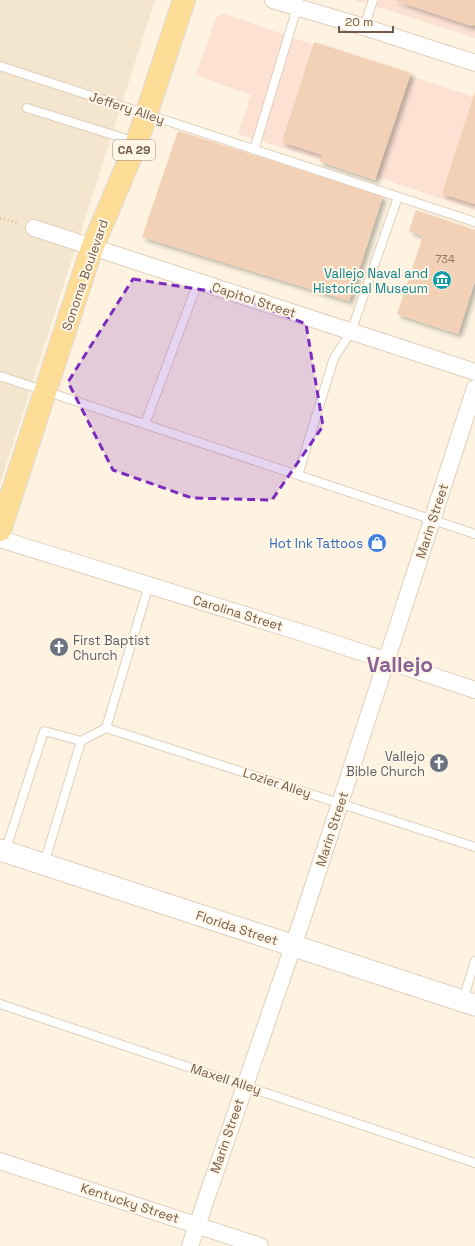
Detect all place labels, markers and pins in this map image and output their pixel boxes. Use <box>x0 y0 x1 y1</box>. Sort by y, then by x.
place label: Vallejo Naval and Historical Museum <box>313 265 428 297</box>
museum icon: Vallejo Naval and Historical Museum <box>431 269 453 291</box>
shop icon: Hot Ink Tattoos <box>366 532 388 554</box>
place label: Hot Ink Tattoos <box>269 535 363 552</box>
place label: First Baptist Church <box>73 632 150 664</box>
church icon: First Baptist Church <box>48 636 70 658</box>
place label: Vallejo Bible Church <box>346 748 425 780</box>
church icon: Vallejo Bible Church <box>428 752 450 774</box>

